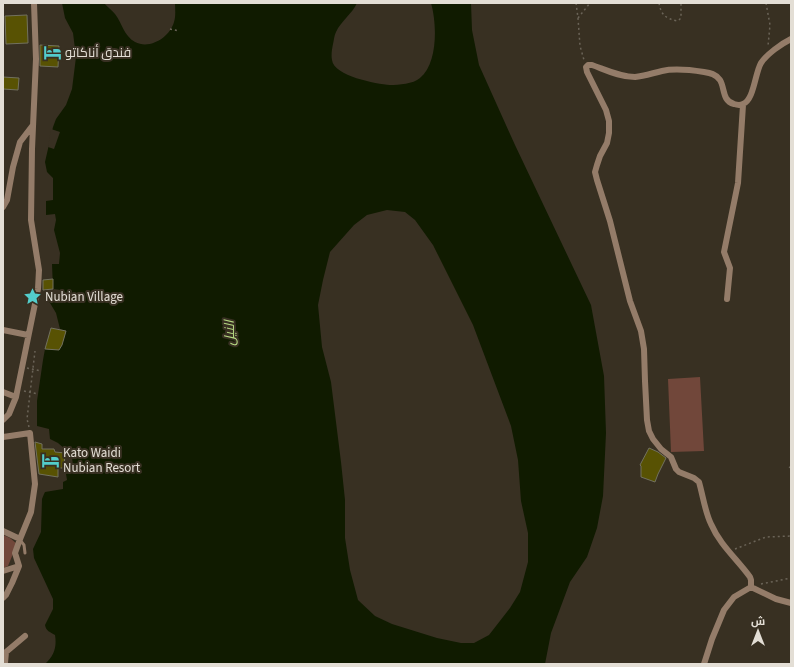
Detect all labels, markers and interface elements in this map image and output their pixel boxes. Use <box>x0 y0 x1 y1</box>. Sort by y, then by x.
hotel icon: فندق أناكاتو <box>42 43 62 63</box>
place label: فندق أناكاتو <box>65 44 131 62</box>
place icon: Nubian Village <box>22 287 42 307</box>
place label: Nubian Village <box>45 288 123 306</box>
water label: النيل <box>220 319 240 346</box>
place label: Kato Waidi Nubian Resort <box>63 444 141 477</box>
hotel icon: Kato Waidi Nubian Resort <box>40 450 60 470</box>
north arrow <box>738 611 778 651</box>
text: ش <box>751 614 765 629</box>

